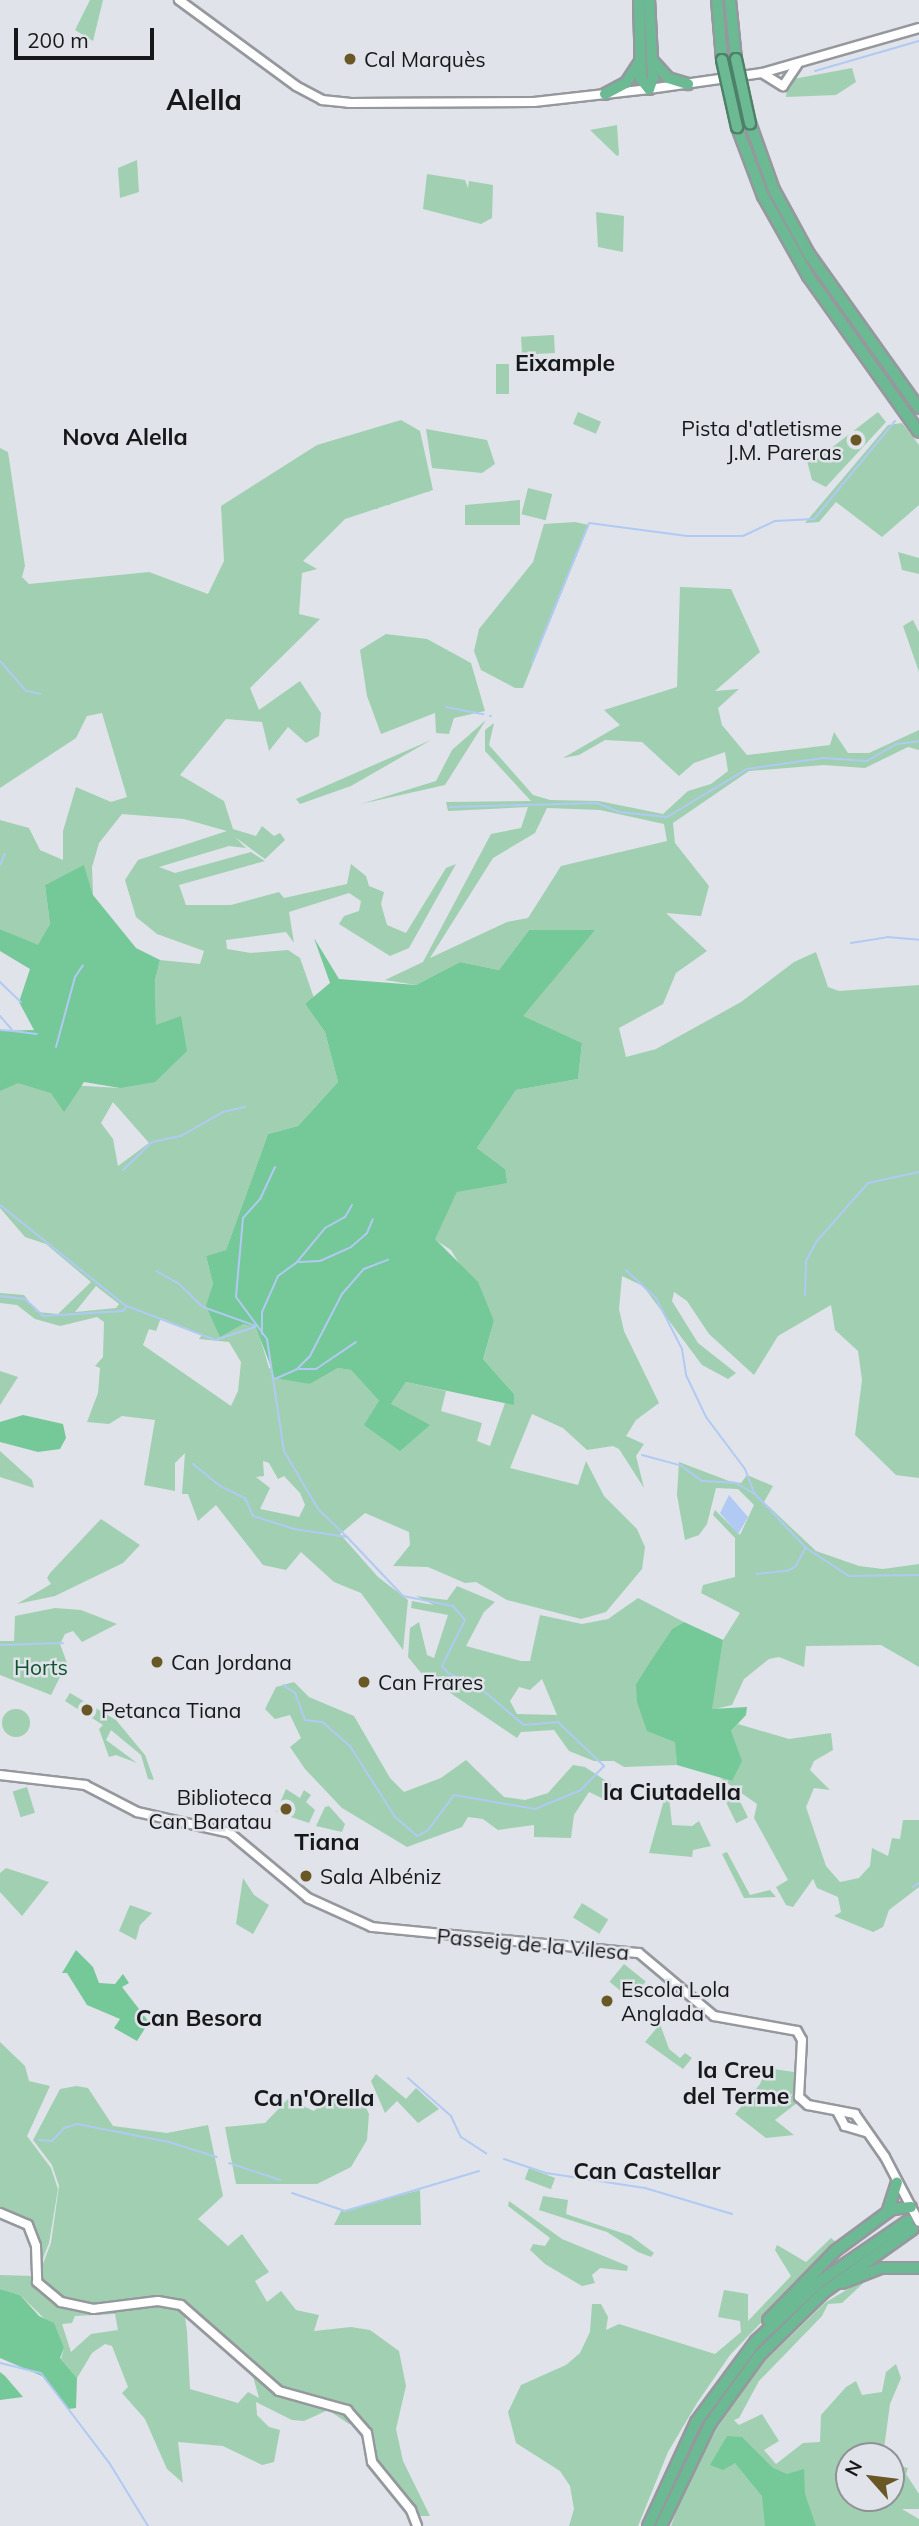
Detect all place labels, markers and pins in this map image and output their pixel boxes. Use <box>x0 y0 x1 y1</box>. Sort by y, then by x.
place label: Cal Marquès <box>364 46 486 72</box>
marker: Cal Marquès <box>342 51 358 67</box>
place label: Pista d'atletisme J.M. Pareras <box>681 415 842 465</box>
marker: Pista d'atletisme J.M. Pareras <box>848 432 864 448</box>
place label: Can Jordana <box>171 1649 292 1675</box>
marker: Can Jordana <box>149 1654 165 1670</box>
place label: Can Frares <box>378 1669 483 1695</box>
marker: Can Frares <box>356 1674 372 1690</box>
place label: Petanca Tiana <box>101 1697 241 1723</box>
marker: Petanca Tiana <box>79 1702 95 1718</box>
place label: Biblioteca Can Baratau <box>149 1784 272 1834</box>
marker: Biblioteca Can Baratau <box>278 1801 294 1817</box>
place label: Sala Albéniz <box>320 1863 441 1889</box>
marker: Sala Albéniz <box>298 1868 314 1884</box>
place label: Escola Lola Anglada <box>621 1976 730 2026</box>
marker: Escola Lola Anglada <box>599 1993 615 2009</box>

